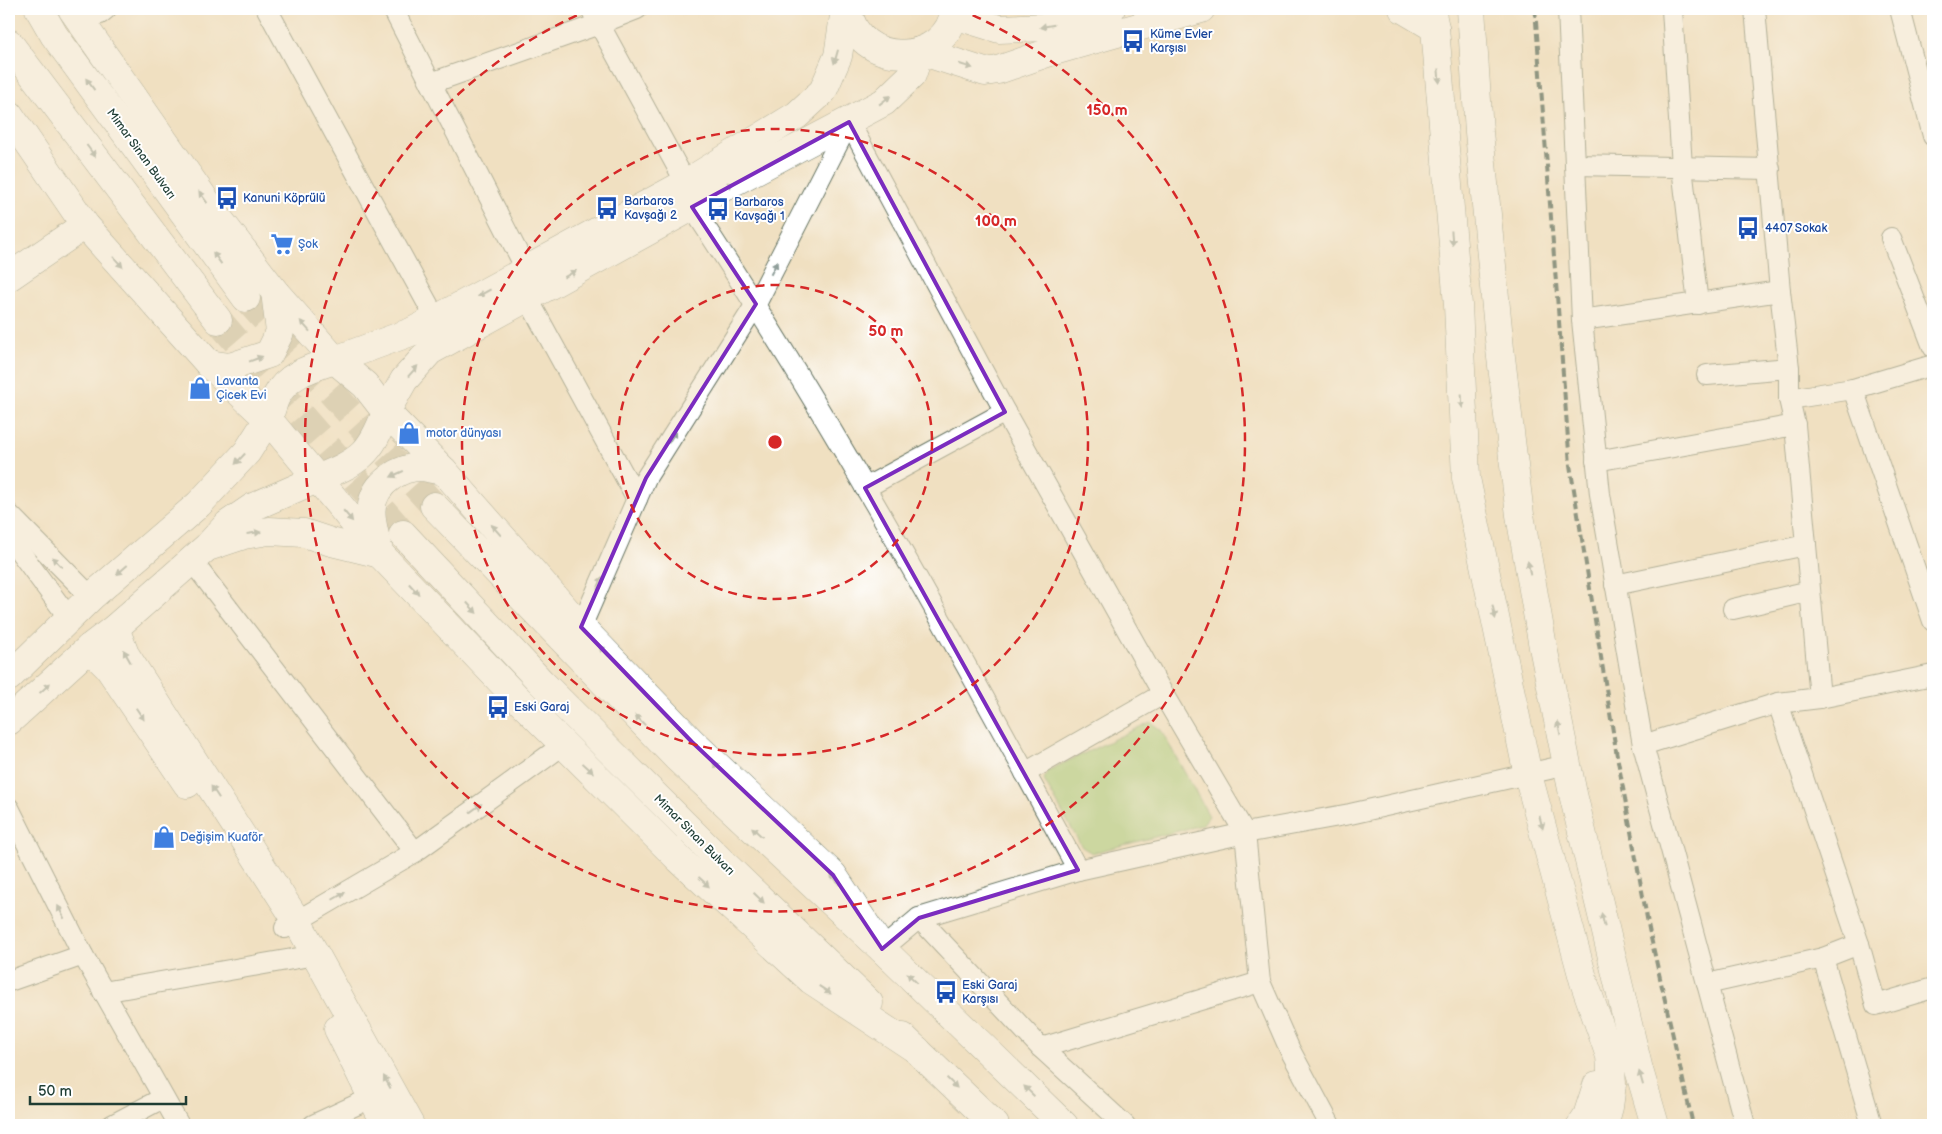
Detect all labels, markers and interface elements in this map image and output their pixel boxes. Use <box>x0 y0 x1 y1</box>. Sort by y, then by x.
one-way arrow <box>1039 22 1055 30</box>
place label: Küme Evler Karşısı <box>1150 27 1213 56</box>
bus stop icon: Küme Evler Karşısı <box>1120 28 1146 54</box>
one-way arrow <box>832 49 840 64</box>
one-way arrow <box>959 63 974 71</box>
one-way arrow <box>1435 69 1443 85</box>
one-way arrow <box>85 77 95 91</box>
one-way arrow <box>878 95 891 106</box>
text: 150 m <box>1086 101 1128 120</box>
street label: Mimar Sinan Bulvarı <box>103 106 179 202</box>
one-way arrow <box>86 144 96 158</box>
one-way arrow <box>720 182 734 190</box>
bus stop icon: Kanuni Köprülü <box>214 185 240 211</box>
one-way arrow <box>198 190 208 204</box>
place label: Kanuni Köprülü <box>243 191 325 206</box>
place label: Barbaros Kavşağı 2 <box>624 194 677 223</box>
bus stop icon: Barbaros Kavşağı 2 <box>594 195 620 221</box>
place label: Barbaros Kavşağı 1 <box>734 195 785 224</box>
bus stop icon: Barbaros Kavşağı 1 <box>705 196 731 222</box>
text: 100 m <box>975 212 1017 231</box>
bus stop icon: 4407 Sokak <box>1735 215 1761 241</box>
place label: 4407 Sokak <box>1765 221 1827 236</box>
supermarket icon: Şok <box>269 231 295 257</box>
one-way arrow <box>1448 231 1456 247</box>
place label: Şok <box>298 237 318 252</box>
one-way arrow <box>212 251 222 265</box>
one-way arrow <box>112 255 123 268</box>
one-way arrow <box>770 261 778 276</box>
one-way arrow <box>563 270 577 278</box>
one-way arrow <box>477 288 490 297</box>
one-way arrow <box>299 320 311 332</box>
text: 50 m <box>869 322 904 341</box>
one-way arrow <box>249 355 264 363</box>
one-way arrow <box>407 364 418 377</box>
place label: Lavanta Çicek Evi <box>216 374 267 403</box>
shop icon: Lavanta Çicek Evi <box>187 375 213 401</box>
one-way arrow <box>1458 393 1466 409</box>
shop icon: motor dünyası <box>396 420 422 446</box>
place label: motor dünyası <box>426 426 502 441</box>
one-way arrow <box>667 431 677 444</box>
centre of rings <box>766 433 784 451</box>
one-way arrow <box>234 453 246 465</box>
one-way arrow <box>390 471 404 479</box>
one-way arrow <box>343 509 354 522</box>
one-way arrow <box>490 525 502 537</box>
one-way arrow <box>246 529 262 537</box>
one-way arrow <box>51 556 63 568</box>
one-way arrow <box>1525 560 1533 576</box>
one-way arrow <box>116 565 129 576</box>
one-way arrow <box>597 576 605 590</box>
one-way arrow <box>408 583 420 595</box>
one-way arrow <box>466 602 478 614</box>
one-way arrow <box>1490 605 1498 620</box>
one-way arrow <box>598 646 610 658</box>
one-way arrow <box>123 648 131 663</box>
one-way arrow <box>38 683 51 694</box>
bus stop icon: Eski Garaj <box>485 694 511 720</box>
place label: Eski Garaj <box>514 700 569 715</box>
one-way arrow <box>135 707 145 721</box>
one-way arrow <box>634 714 646 726</box>
one-way arrow <box>1555 719 1563 735</box>
one-way arrow <box>712 761 724 773</box>
one-way arrow <box>582 762 594 774</box>
one-way arrow <box>210 786 219 799</box>
street label: Mimar Sinan Bulvarı <box>651 792 738 879</box>
one-way arrow <box>469 803 482 813</box>
one-way arrow <box>1537 814 1545 829</box>
shop icon: Değişim Kuaför <box>151 824 177 850</box>
one-way arrow <box>751 826 763 838</box>
place label: Değişim Kuaför <box>180 830 263 845</box>
one-way arrow <box>830 873 841 886</box>
one-way arrow <box>698 876 710 888</box>
one-way arrow <box>333 891 346 900</box>
one-way arrow <box>753 892 765 904</box>
one-way arrow <box>57 905 65 919</box>
one-way arrow <box>1599 913 1607 928</box>
one-way arrow <box>906 972 918 984</box>
place label: Eski Garaj Karşısı <box>962 978 1017 1007</box>
bus stop icon: Eski Garaj Karşısı <box>933 979 959 1005</box>
one-way arrow <box>819 985 832 994</box>
one-way arrow <box>1637 1071 1645 1086</box>
scale bar <box>30 1074 186 1106</box>
one-way arrow <box>383 1075 391 1090</box>
one-way arrow <box>945 1077 957 1089</box>
text: 50 m <box>38 1082 72 1101</box>
one-way arrow <box>1023 1085 1035 1097</box>

